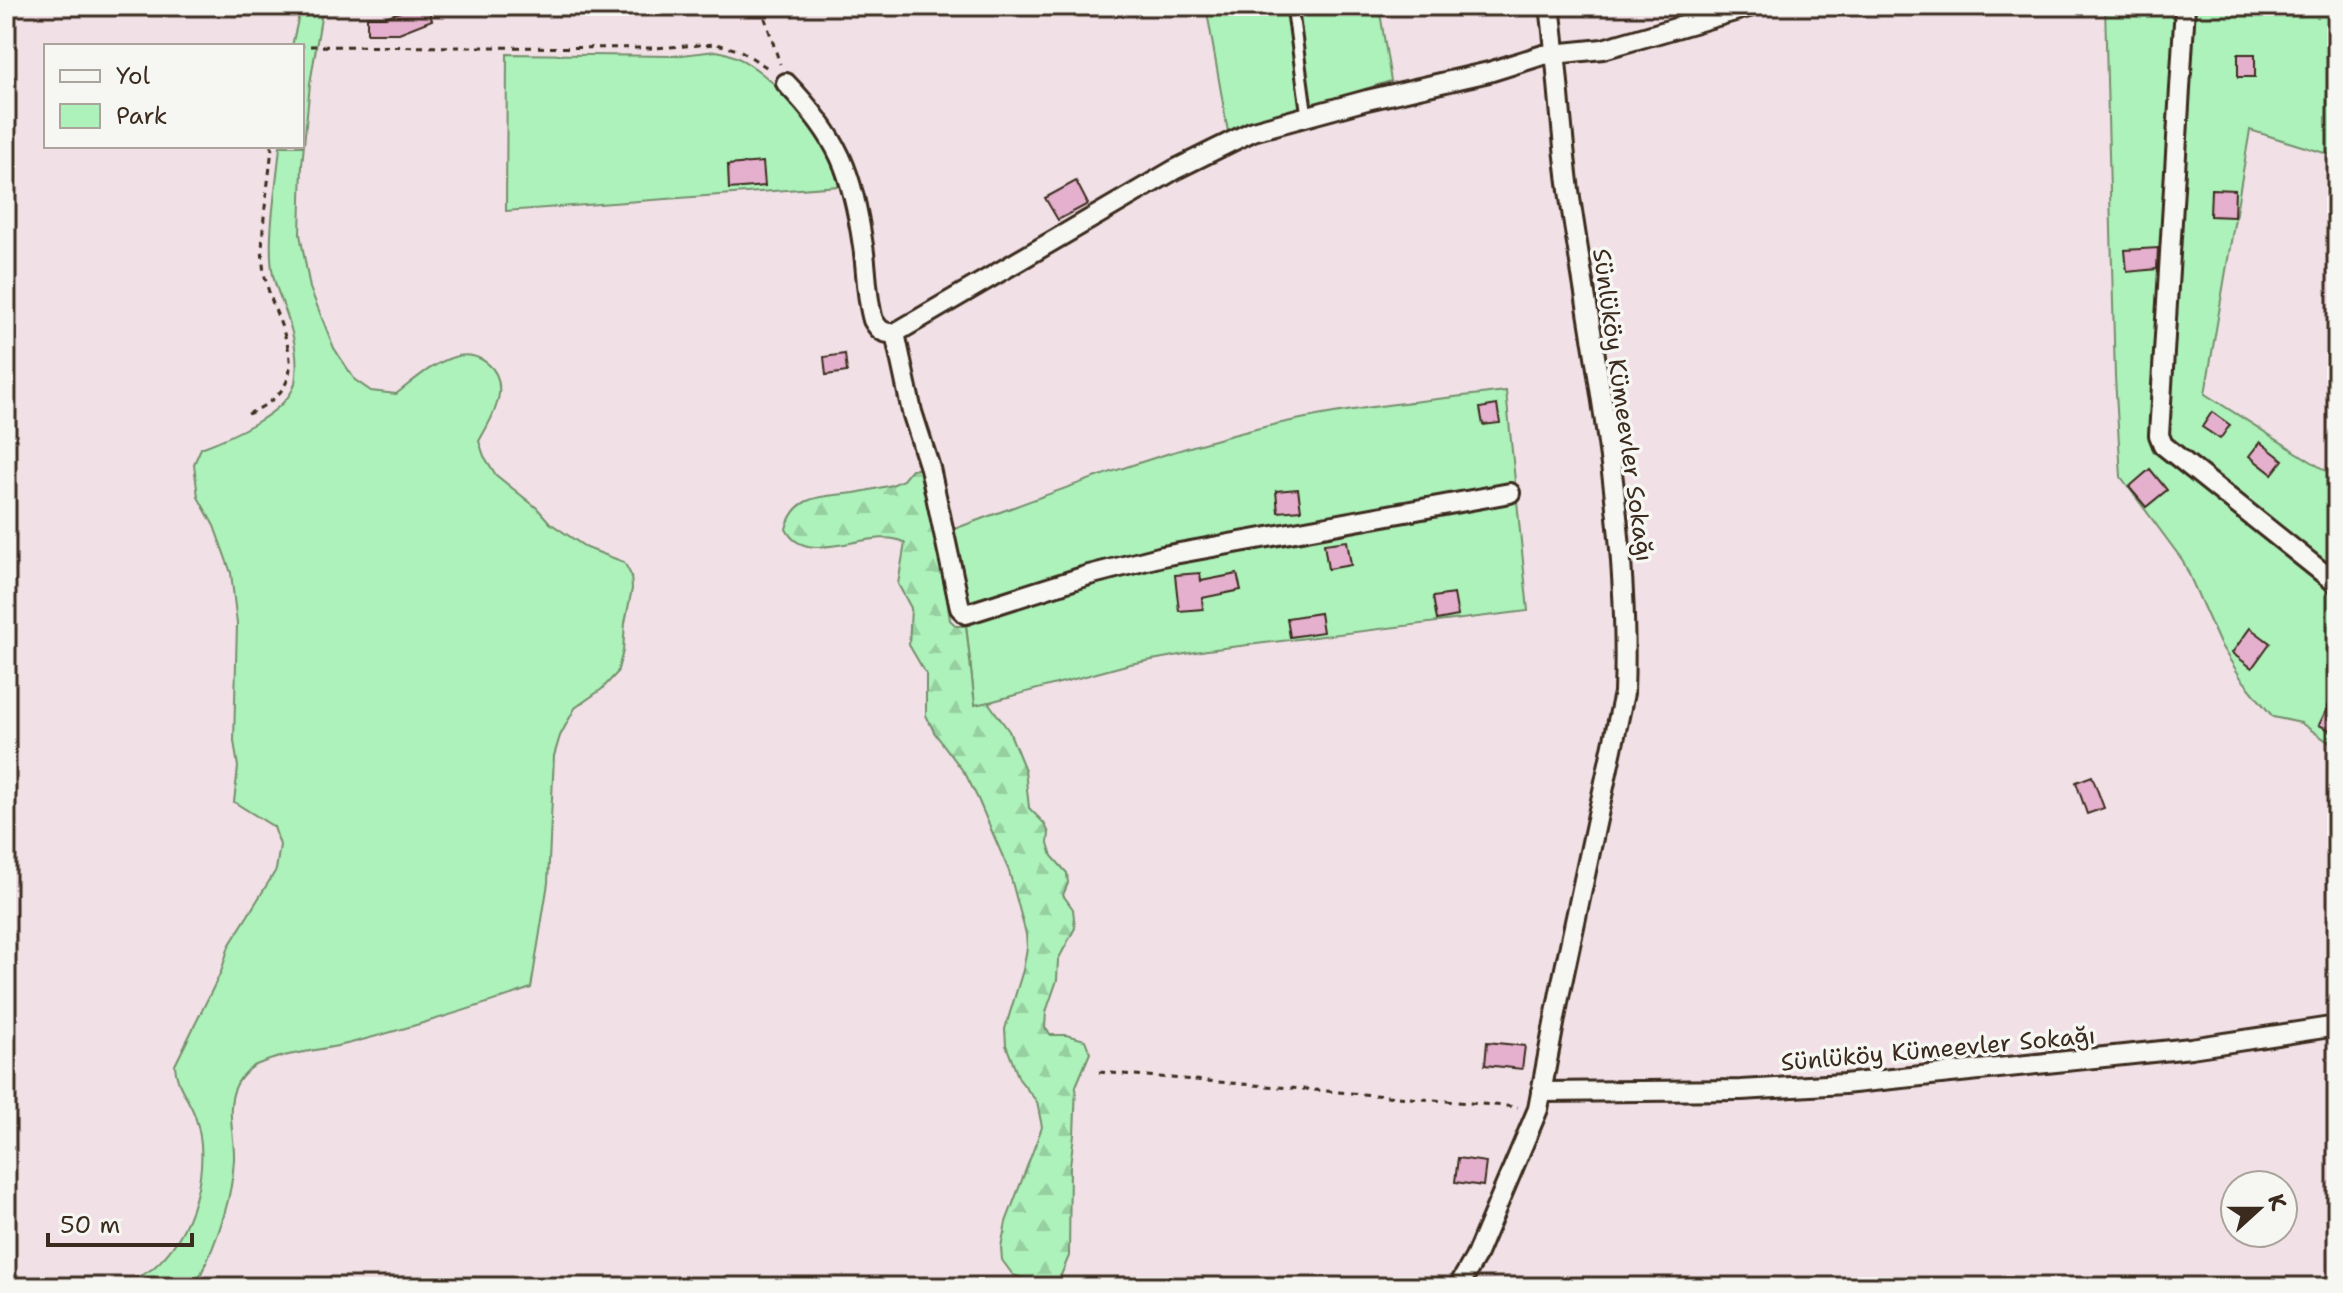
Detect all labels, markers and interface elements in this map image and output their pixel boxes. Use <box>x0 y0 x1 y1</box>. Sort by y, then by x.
legend <box>44 44 304 148</box>
text: Yol <box>116 60 151 92</box>
text: Park <box>116 100 168 132</box>
street label: Sünlüköy Kümeevler Sokağı <box>1585 246 1661 564</box>
street label: Sünlüköy Kümeevler Sokağı <box>1779 1019 2097 1079</box>
north arrow <box>2219 1169 2299 1249</box>
text: K <box>2261 1190 2293 1214</box>
scale bar <box>48 1197 192 1247</box>
text: 50 m <box>60 1209 120 1241</box>

